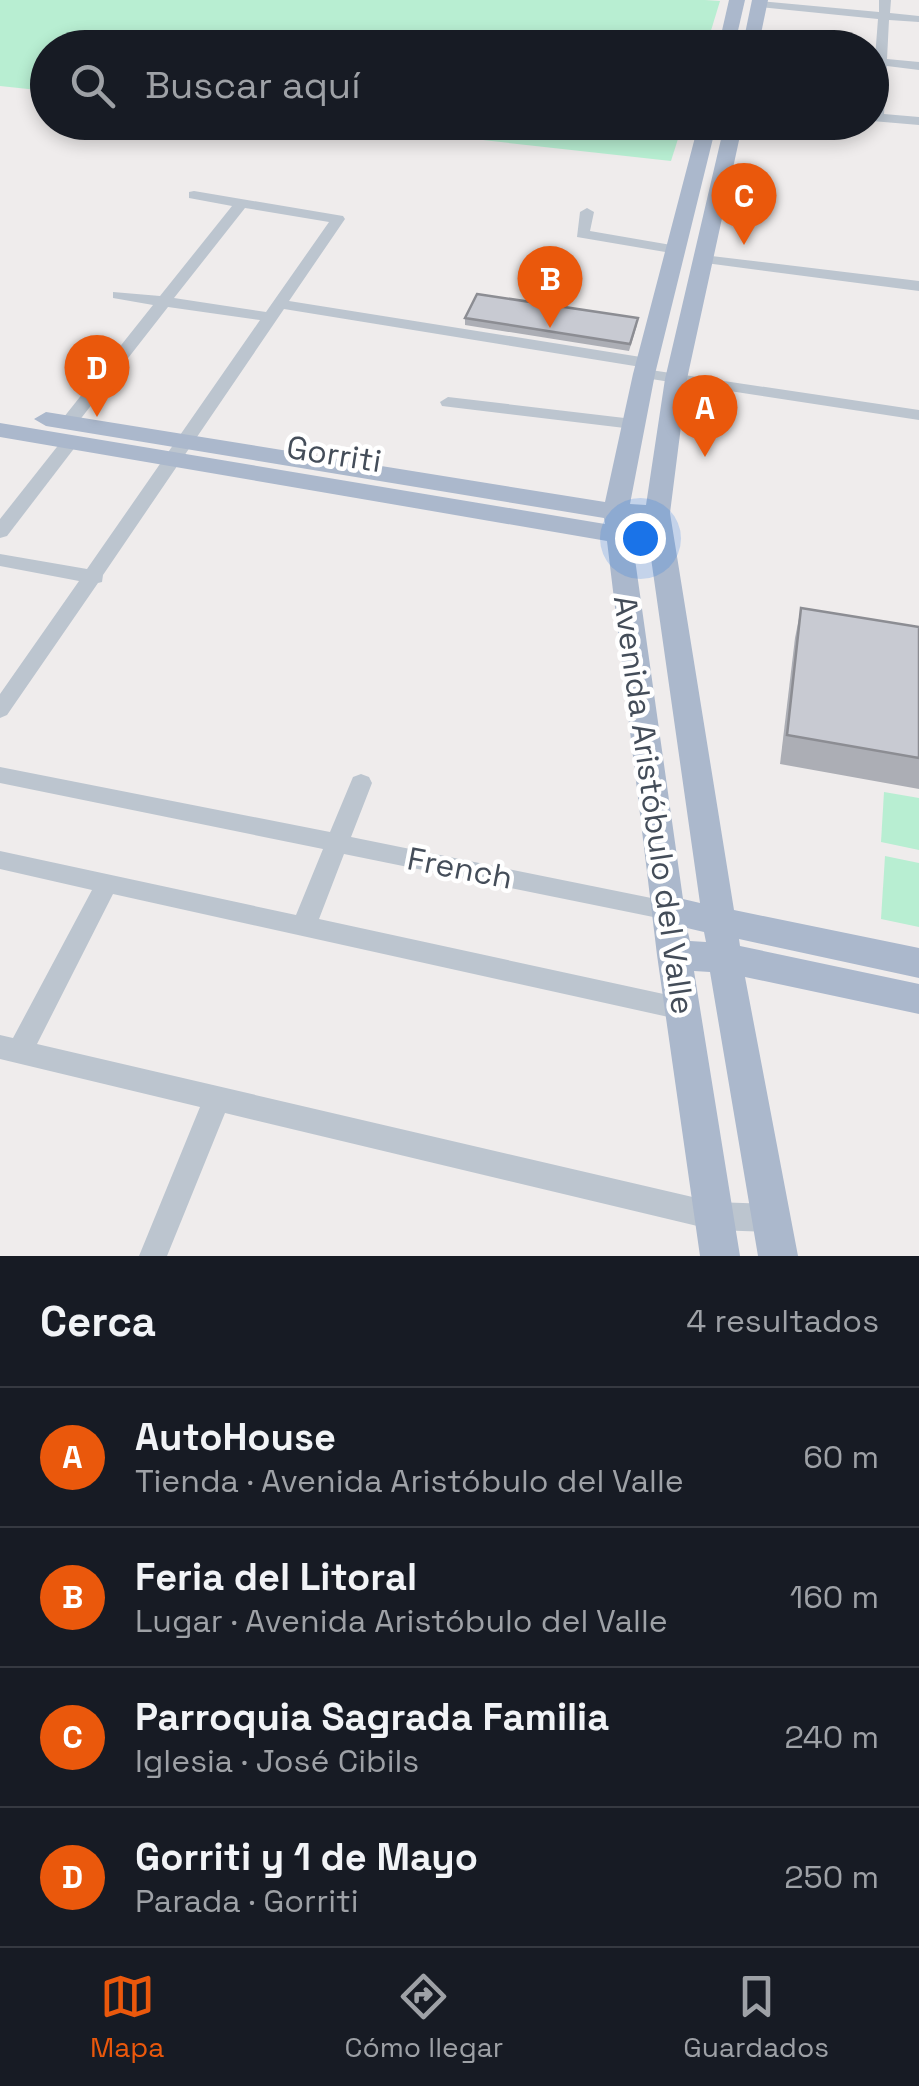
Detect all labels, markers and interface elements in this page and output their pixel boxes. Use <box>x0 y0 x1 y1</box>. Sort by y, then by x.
search box <box>30 30 889 140</box>
icon: search <box>65 58 120 113</box>
text: Buscar aquí <box>145 61 360 109</box>
pin: C <box>712 162 776 245</box>
pin: B <box>518 245 582 328</box>
pin: D <box>64 334 130 417</box>
pin: A <box>672 374 738 457</box>
street label: Gorriti <box>284 427 384 481</box>
your location <box>615 513 666 564</box>
street label: Avenida Aristóbulo del Valle <box>605 593 703 1017</box>
street label: French <box>404 838 516 898</box>
text: Cerca <box>40 1295 156 1348</box>
text: 4 resultados <box>686 1301 879 1341</box>
text: AutoHouse <box>135 1413 336 1461</box>
text: A <box>62 1437 83 1477</box>
text: 60 m <box>803 1437 879 1477</box>
text: Tienda · Avenida Aristóbulo del Valle <box>135 1461 684 1501</box>
text: Feria del Litoral <box>135 1553 417 1601</box>
text: B <box>62 1577 83 1617</box>
text: 160 m <box>790 1577 879 1617</box>
text: Lugar · Avenida Aristóbulo del Valle <box>135 1601 668 1641</box>
text: Parroquia Sagrada Familia <box>135 1693 609 1741</box>
text: C <box>62 1717 83 1757</box>
text: 240 m <box>784 1717 879 1757</box>
text: Iglesia · José Cibils <box>135 1741 419 1781</box>
text: Gorriti y 1 de Mayo <box>135 1833 478 1881</box>
text: D <box>62 1857 83 1897</box>
text: 250 m <box>784 1857 879 1897</box>
text: Parada · Gorriti <box>135 1881 359 1921</box>
tab: Mapa <box>90 1969 164 2065</box>
tab: Cómo llegar <box>345 1969 503 2065</box>
tab: Guardados <box>683 1969 829 2065</box>

